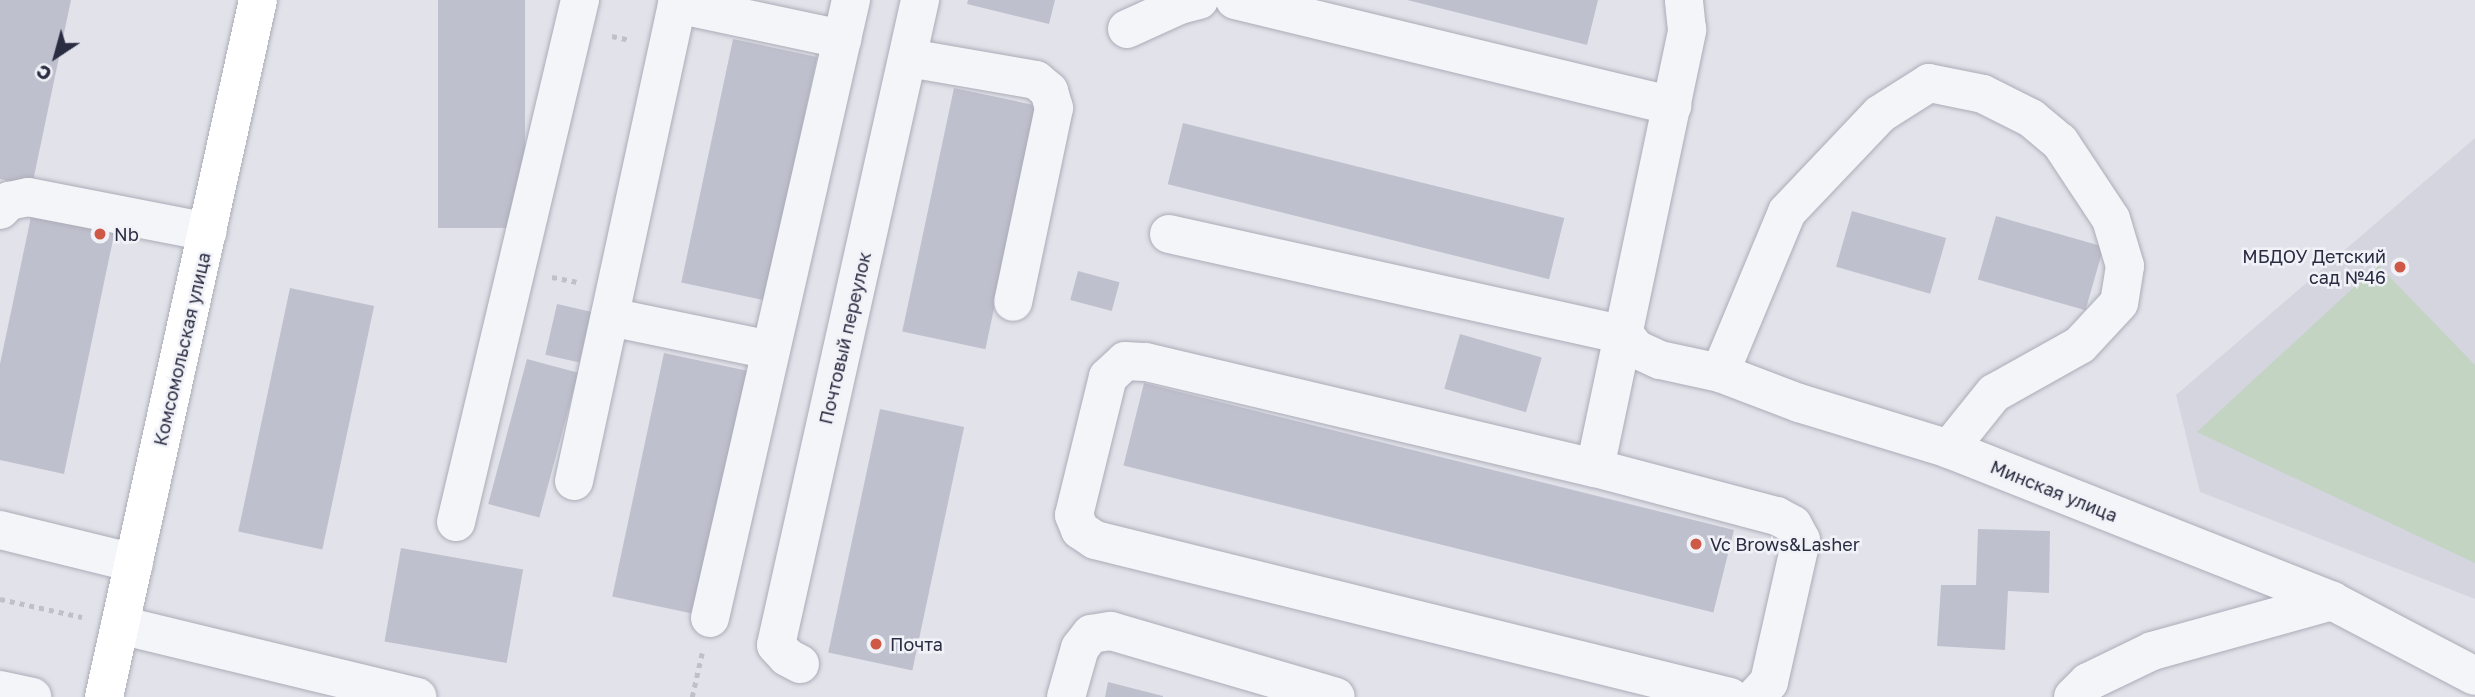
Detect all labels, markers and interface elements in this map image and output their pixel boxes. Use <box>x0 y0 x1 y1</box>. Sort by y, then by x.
north arrow <box>21 21 91 91</box>
text: С <box>31 60 56 87</box>
place label: Nb <box>114 223 139 245</box>
marker: Nb <box>92 226 108 242</box>
place label: МБДОУ Детский сад №46 <box>2242 246 2386 288</box>
street label: Комсомольская улица <box>149 250 215 448</box>
street label: Почтовый переулок <box>815 250 875 426</box>
marker: МБДОУ Детский сад №46 <box>2392 259 2408 275</box>
street label: Минская улица <box>1987 456 2121 526</box>
place label: Vc Brows&Lasher <box>1710 533 1860 555</box>
marker: Vc Brows&Lasher <box>1688 536 1704 552</box>
place label: Почта <box>890 633 943 655</box>
marker: Почта <box>868 636 884 652</box>

